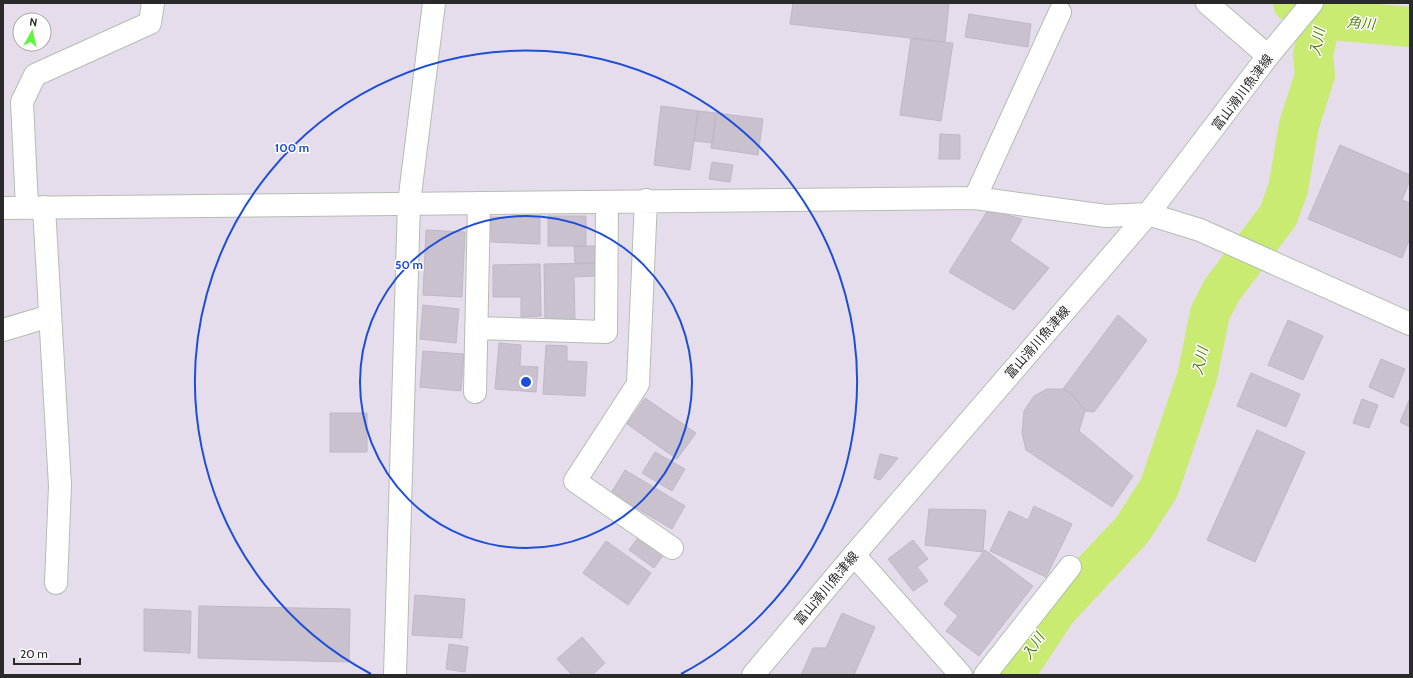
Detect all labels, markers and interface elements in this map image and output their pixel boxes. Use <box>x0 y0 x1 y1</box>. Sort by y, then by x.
north arrow <box>12 12 52 52</box>
water label: 角川 <box>1346 13 1378 33</box>
text: N <box>29 15 38 30</box>
water label: 入川 <box>1306 25 1329 57</box>
street label: 富山滑川魚津線 <box>1208 51 1276 133</box>
text: 100 m <box>275 140 309 155</box>
text: 50 m <box>395 257 423 272</box>
street label: 富山滑川魚津線 <box>1001 302 1073 382</box>
water label: 入川 <box>1188 343 1212 377</box>
centre of rings <box>519 375 533 389</box>
street label: 富山滑川魚津線 <box>791 548 861 628</box>
water label: 入川 <box>1018 628 1049 663</box>
scale bar <box>14 640 80 666</box>
text: 20 m <box>20 646 48 661</box>

